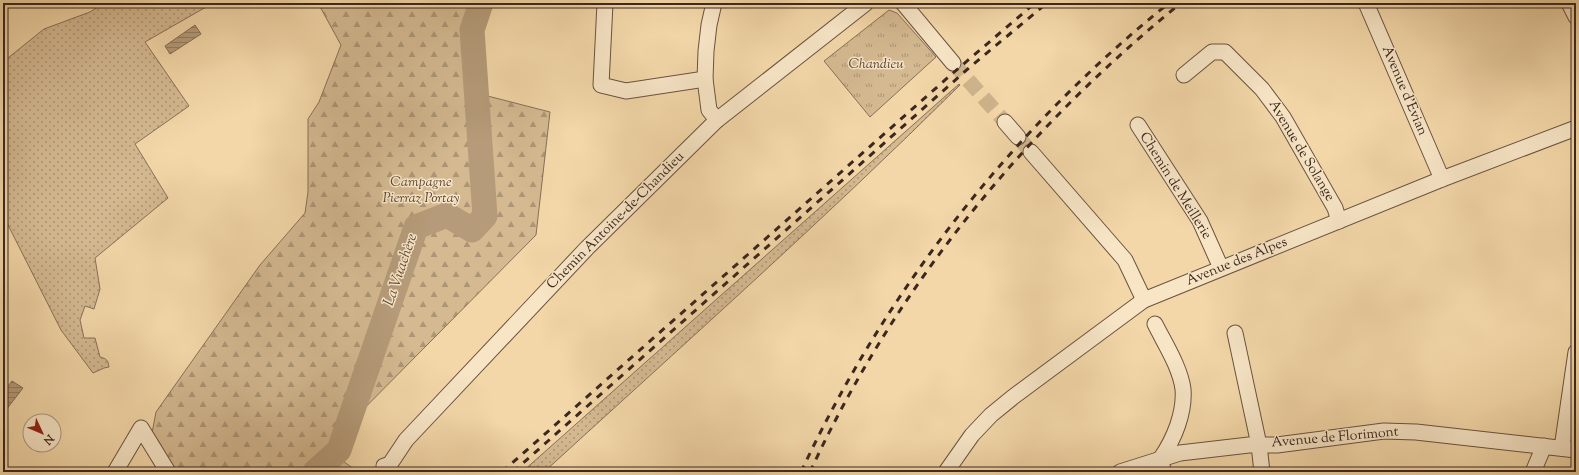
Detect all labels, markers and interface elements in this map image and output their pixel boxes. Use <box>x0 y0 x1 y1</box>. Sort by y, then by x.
street label: Avenue d'Evian <box>1376 43 1432 139</box>
park label: Chandieu <box>849 55 904 75</box>
street label: Avenue de Solange <box>1263 97 1339 205</box>
street label: Chemin de Meillerie <box>1134 129 1216 243</box>
street label: Chemin Antoine-de-Chandieu <box>543 148 689 294</box>
park label: Campagne Pierraz Portay <box>383 173 460 209</box>
water label: La Vuachère <box>379 231 423 309</box>
street label: Avenue des Alpes <box>1183 233 1291 291</box>
north arrow <box>22 413 62 453</box>
street label: Avenue de Florimont <box>1271 422 1400 454</box>
text: N <box>40 430 58 448</box>

